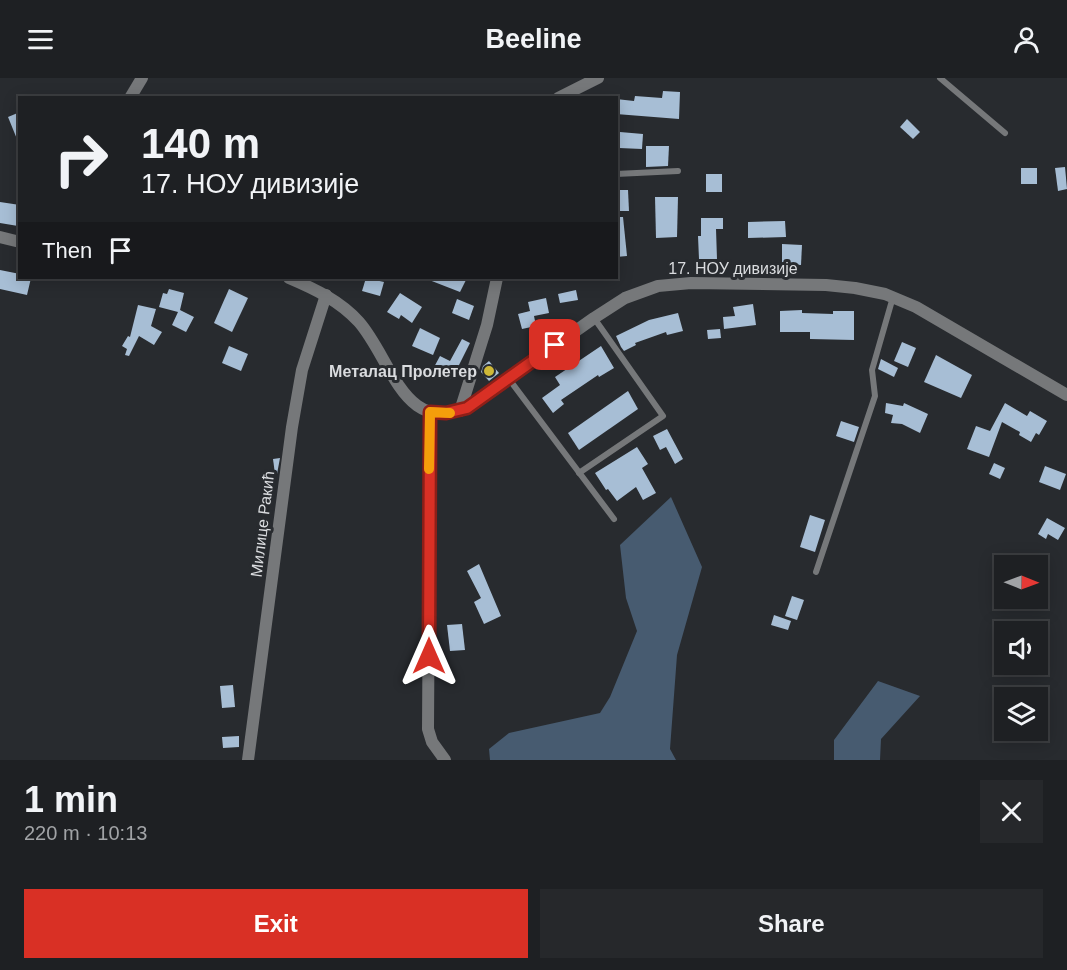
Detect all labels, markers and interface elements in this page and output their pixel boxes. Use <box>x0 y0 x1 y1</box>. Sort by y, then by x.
icon: menu <box>24 23 57 56</box>
icon: person <box>1010 23 1043 56</box>
text: Beeline <box>485 24 582 54</box>
icon: right <box>42 120 120 198</box>
text: 140 m <box>141 120 260 167</box>
text: 17. НОУ дивизије <box>141 169 359 199</box>
icon: arrive <box>104 234 137 267</box>
text: Then <box>42 238 92 263</box>
street label: 17. НОУ дивизије <box>668 260 798 277</box>
pin <box>529 319 580 370</box>
icon: arrive <box>538 328 571 361</box>
place label: Металац Пролетер <box>329 363 477 380</box>
marker: Металац Пролетер <box>482 364 496 378</box>
street label: Милице Ракић <box>248 470 277 578</box>
north arrow <box>994 555 1048 609</box>
map controls <box>994 555 1048 741</box>
button: sound <box>994 621 1048 675</box>
position arrow <box>397 624 461 688</box>
button: layers <box>994 687 1048 741</box>
text: 1 min <box>24 779 118 820</box>
button: close <box>980 780 1043 843</box>
text: 220 m · 10:13 <box>24 822 147 844</box>
button: Exit <box>24 889 528 958</box>
button: Share <box>540 889 1043 958</box>

